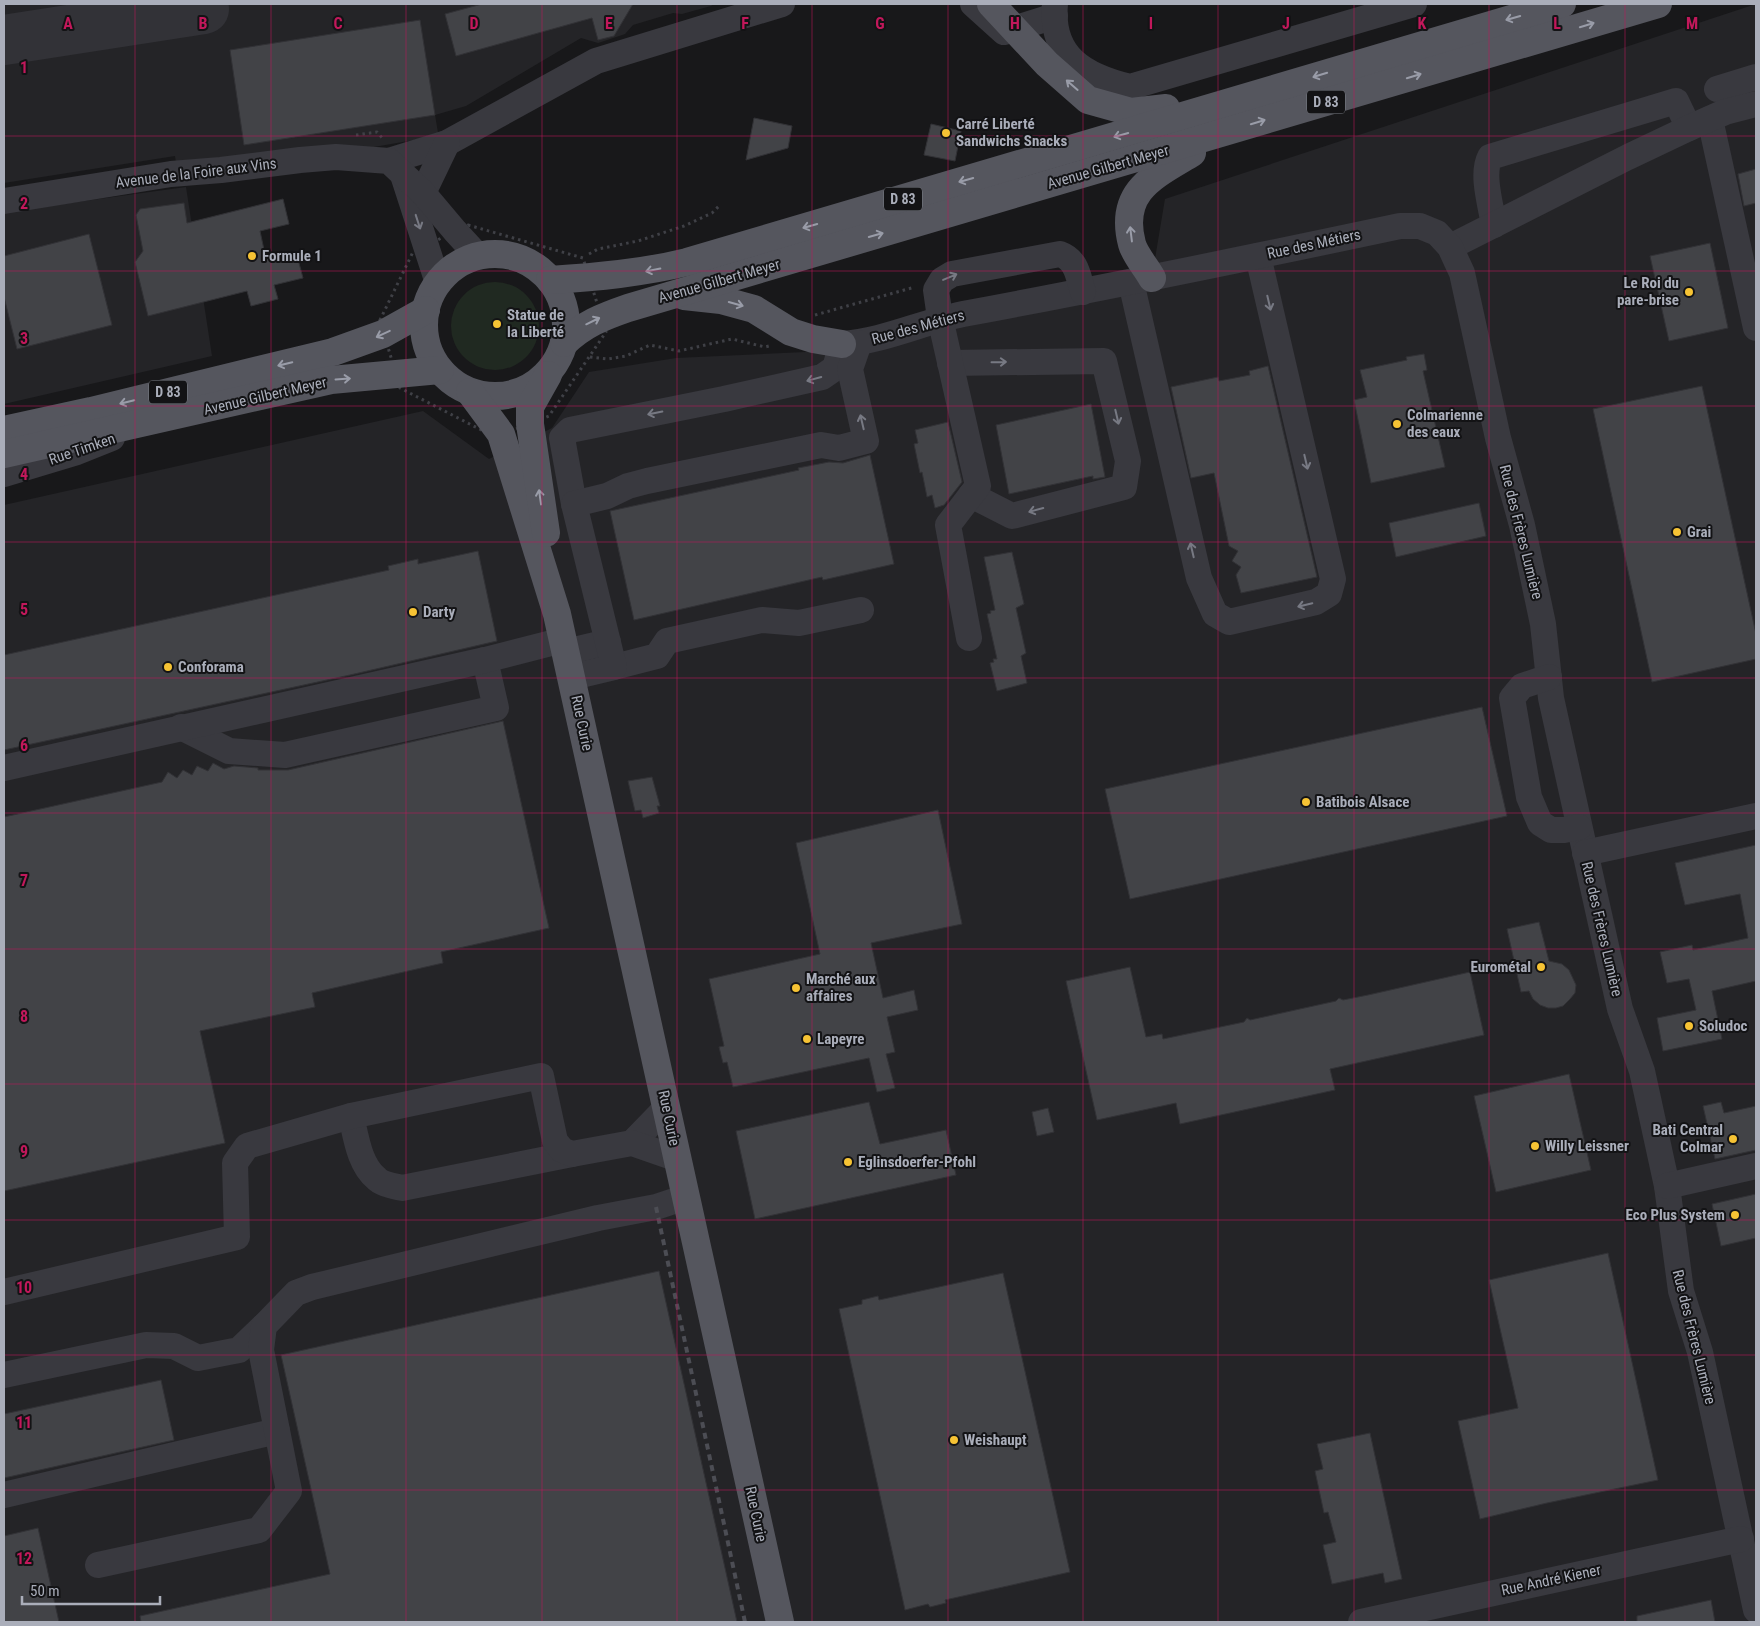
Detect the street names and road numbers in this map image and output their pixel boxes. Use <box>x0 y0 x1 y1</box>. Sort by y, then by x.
road number: D 83 <box>1307 90 1345 114</box>
street label: Avenue Gilbert Meyer <box>1045 141 1171 193</box>
street label: Avenue de la Foire aux Vins <box>115 154 278 192</box>
road number: D 83 <box>884 188 922 210</box>
street label: Rue des Métiers <box>1266 225 1363 263</box>
street label: Avenue Gilbert Meyer <box>656 255 782 307</box>
street label: Rue des Métiers <box>870 306 966 348</box>
street label: Avenue Gilbert Meyer <box>202 373 329 419</box>
road number: D 83 <box>149 381 187 404</box>
street label: Rue Timken <box>47 429 117 469</box>
street label: Rue des Frères Lumière <box>1496 463 1546 601</box>
street label: Rue Curie <box>567 694 597 752</box>
street label: Rue des Frères Lumière <box>1578 860 1626 998</box>
street label: Rue Curie <box>654 1089 684 1147</box>
street label: Rue des Frères Lumière <box>1669 1268 1719 1406</box>
street label: Rue Curie <box>741 1485 771 1543</box>
street label: Rue André Kiener <box>1499 1561 1603 1599</box>

